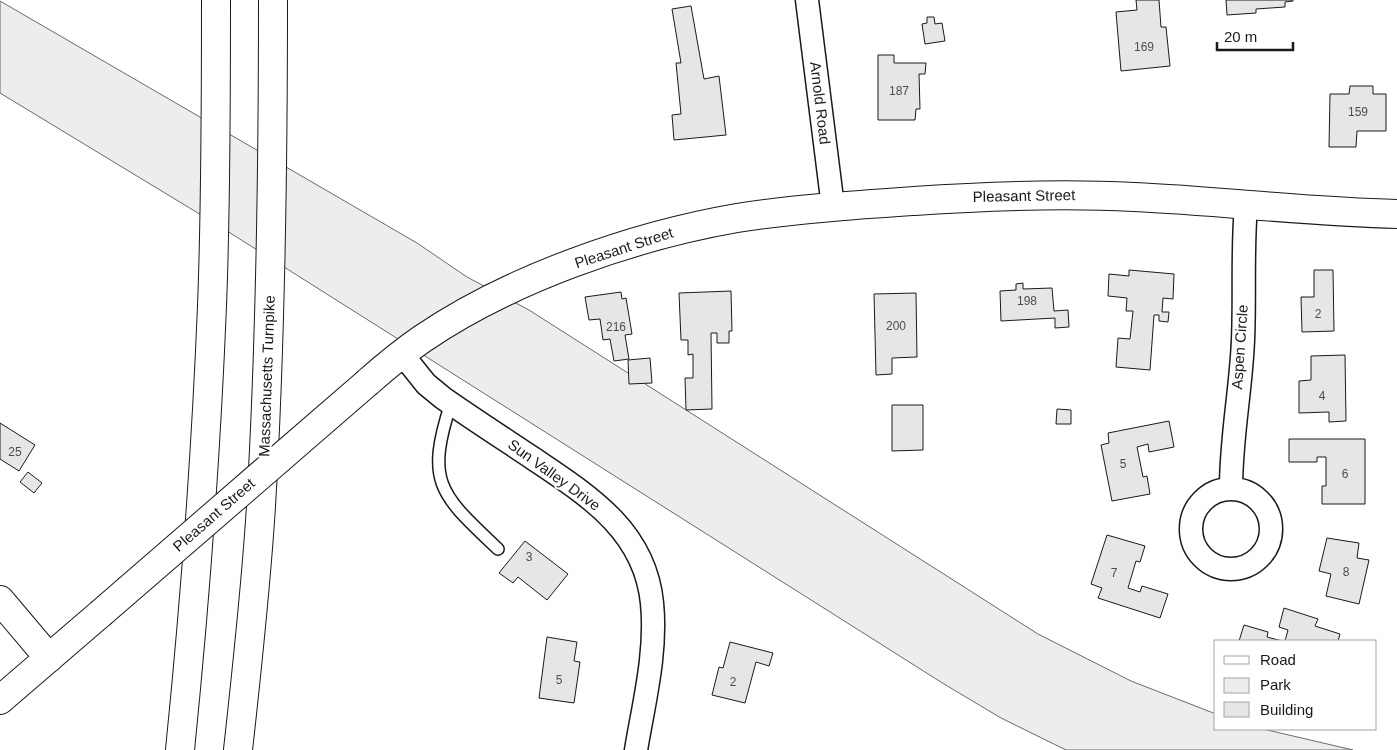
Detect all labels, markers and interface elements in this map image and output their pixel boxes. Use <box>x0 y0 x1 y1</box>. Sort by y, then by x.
scale bar <box>1217 20 1293 52</box>
text: 20 m <box>1224 28 1257 45</box>
house number: 169 <box>1134 40 1154 54</box>
street label: Arnold Road <box>807 61 834 145</box>
house number: 187 <box>889 84 909 98</box>
house number: 159 <box>1348 105 1368 119</box>
street label: Pleasant Street <box>973 186 1076 205</box>
street label: Pleasant Street <box>572 223 676 271</box>
house number: 198 <box>1017 294 1037 308</box>
street label: Massachusetts Turnpike <box>255 295 278 457</box>
street label: Aspen Circle <box>1228 304 1251 390</box>
house number: 2 <box>1315 307 1322 321</box>
house number: 200 <box>886 319 906 333</box>
house number: 216 <box>606 320 626 334</box>
house number: 4 <box>1319 389 1326 403</box>
street label: Sun Valley Drive <box>505 435 604 514</box>
house number: 25 <box>8 445 22 459</box>
house number: 5 <box>1120 457 1127 471</box>
house number: 6 <box>1342 467 1349 481</box>
street label: Pleasant Street <box>169 474 259 555</box>
house number: 3 <box>526 550 533 564</box>
house number: 8 <box>1343 565 1350 579</box>
house number: 7 <box>1111 566 1118 580</box>
legend <box>1214 640 1377 730</box>
text: Road <box>1260 651 1296 668</box>
house number: 5 <box>556 673 563 687</box>
house number: 2 <box>730 675 737 689</box>
text: Park <box>1260 676 1291 693</box>
text: Building <box>1260 701 1313 718</box>

